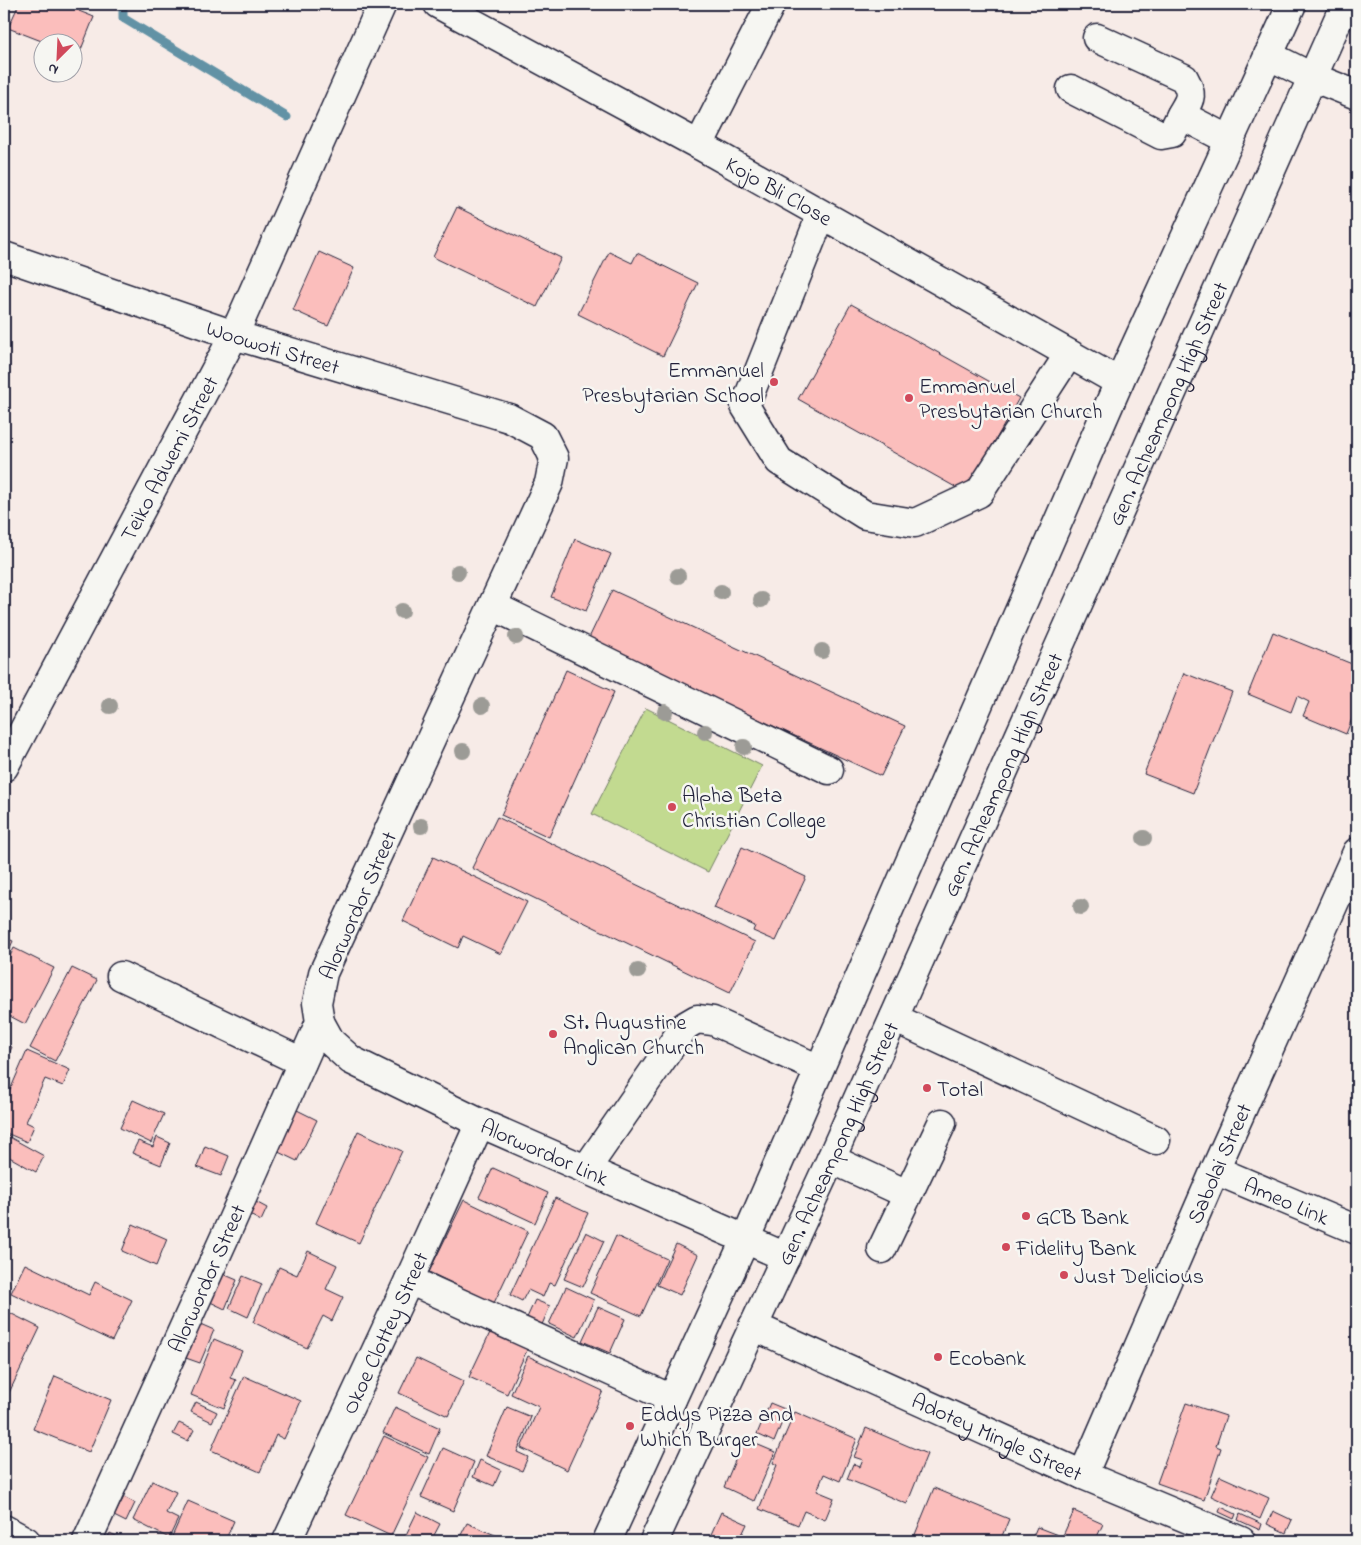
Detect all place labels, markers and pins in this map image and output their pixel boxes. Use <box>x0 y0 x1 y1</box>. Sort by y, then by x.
place label: Emmanuel Presbytarian School <box>582 356 764 414</box>
place label: Emmanuel Presbytarian Church <box>919 372 1103 430</box>
marker: Emmanuel Presbytarian School <box>768 376 780 388</box>
marker: Emmanuel Presbytarian Church <box>903 392 915 404</box>
place label: Alpha Beta Christian College <box>682 781 826 839</box>
marker: Alpha Beta Christian College <box>666 801 678 813</box>
place label: St. Augustine Anglican Church <box>563 1008 704 1066</box>
marker: St. Augustine Anglican Church <box>547 1028 559 1040</box>
place label: Total <box>937 1075 983 1107</box>
marker: Total <box>921 1082 933 1094</box>
place label: GCB Bank <box>1036 1203 1129 1235</box>
marker: GCB Bank <box>1020 1210 1032 1222</box>
place label: Fidelity Bank <box>1015 1234 1137 1267</box>
marker: Fidelity Bank <box>1000 1241 1012 1253</box>
place label: Just Delicious <box>1074 1262 1204 1294</box>
marker: Just Delicious <box>1058 1269 1070 1281</box>
place label: Ecobank <box>948 1344 1026 1376</box>
marker: Ecobank <box>932 1351 944 1363</box>
place label: Eddys Pizza and Which Burger <box>640 1400 793 1458</box>
marker: Eddys Pizza and Which Burger <box>624 1420 636 1432</box>

